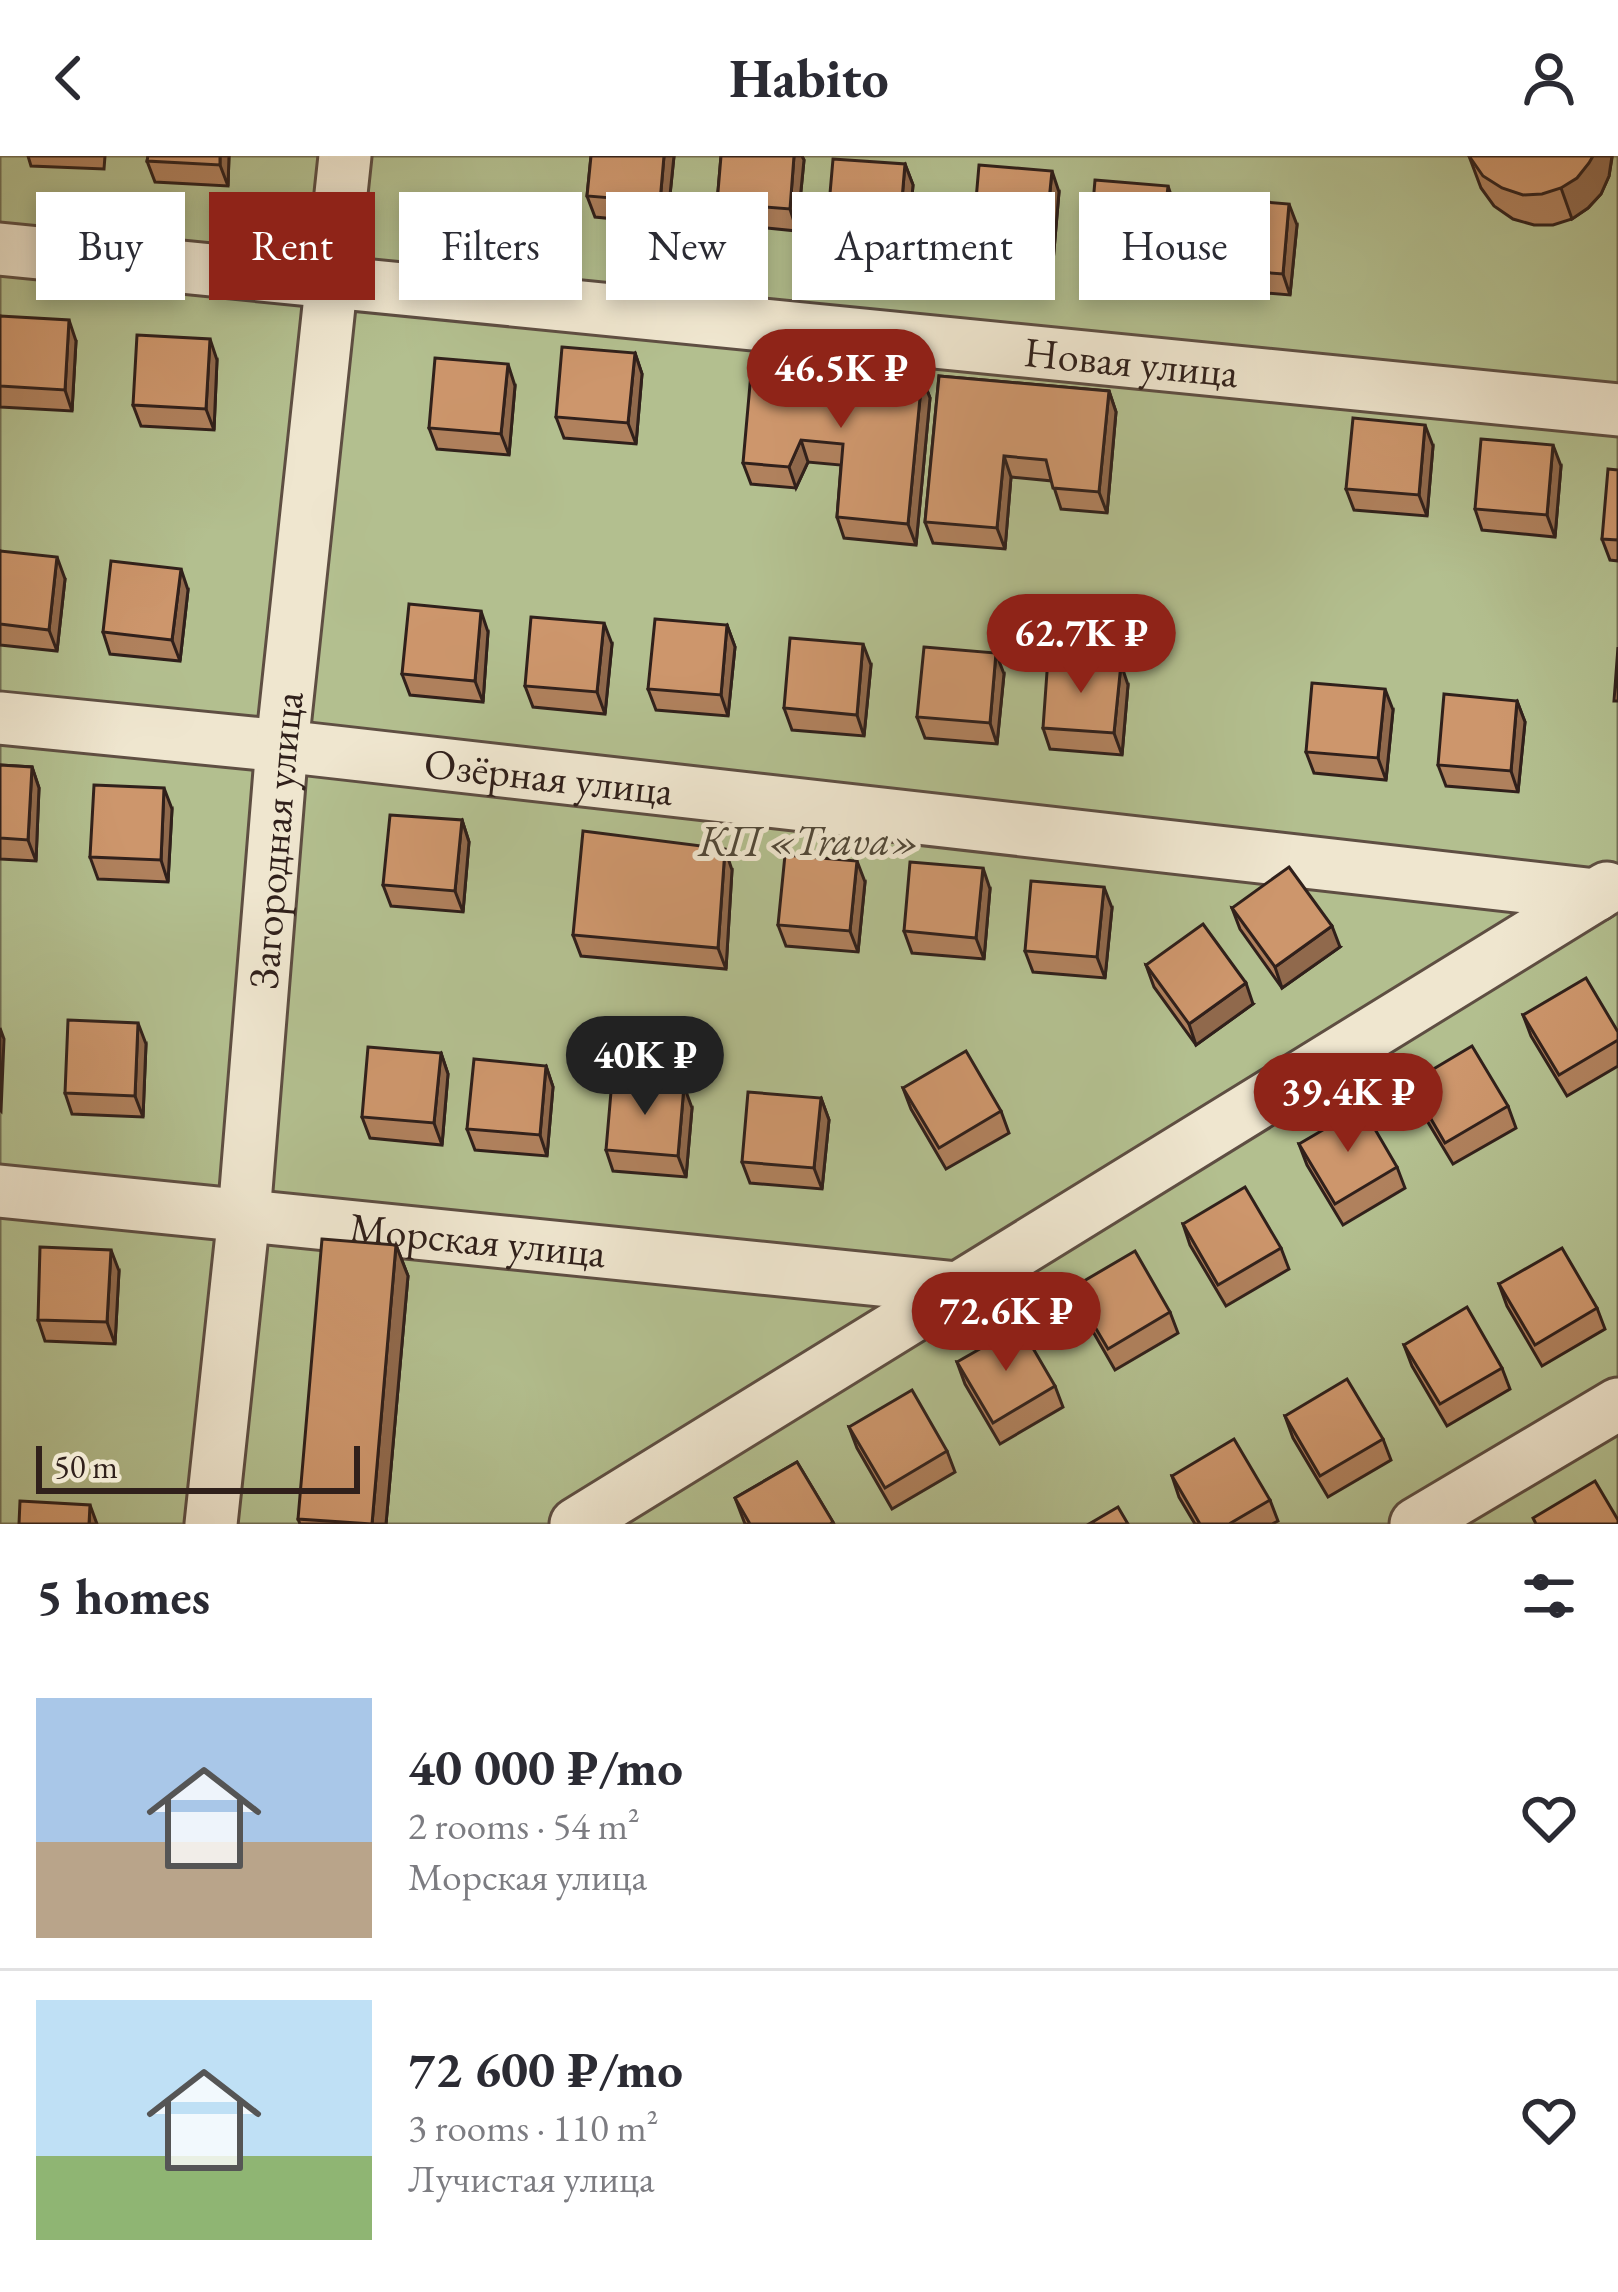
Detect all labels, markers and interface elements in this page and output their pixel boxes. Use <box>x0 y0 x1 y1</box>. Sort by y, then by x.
text: Habito <box>729 43 889 113</box>
icon: back <box>36 45 102 111</box>
icon: person <box>1516 45 1582 111</box>
chip: Buy <box>36 192 185 300</box>
chip: Rent <box>209 192 375 300</box>
chip: Filters <box>399 192 582 300</box>
chip: New <box>606 192 768 300</box>
chip: Apartment <box>792 192 1055 300</box>
chip: House <box>1079 192 1270 300</box>
street label: Новая улица <box>1022 324 1241 400</box>
pin: 46.5K ₽ <box>730 329 952 431</box>
text: 46.5K ₽ <box>774 342 908 393</box>
pin: 62.7K ₽ <box>970 594 1192 696</box>
text: 62.7K ₽ <box>1014 607 1148 658</box>
street label: Загородная улица <box>235 688 316 991</box>
street label: Озёрная улица <box>421 735 677 818</box>
park label: КП «Trava» <box>697 813 920 868</box>
pin: 40K ₽ <box>561 1016 729 1118</box>
text: 40K ₽ <box>593 1029 697 1080</box>
pin: 39.4K ₽ <box>1237 1053 1459 1155</box>
text: 39.4K ₽ <box>1281 1066 1415 1117</box>
street label: Морская улица <box>347 1200 609 1280</box>
pin: 72.6K ₽ <box>895 1272 1117 1374</box>
text: 72.6K ₽ <box>939 1285 1073 1336</box>
scale bar <box>36 1440 360 1493</box>
text: 50 m <box>54 1445 118 1488</box>
text: 5 homes <box>36 1563 210 1629</box>
icon: filters <box>1516 1563 1582 1629</box>
text: 40 000 ₽/mo <box>408 1734 683 1800</box>
icon: home <box>132 1746 276 1890</box>
icon: heart <box>1516 1785 1582 1851</box>
text: 2 rooms · 54 m² <box>408 1800 640 1851</box>
text: Морская улица <box>408 1851 647 1902</box>
text: 72 600 ₽/mo <box>408 2036 683 2102</box>
icon: home <box>132 2048 276 2192</box>
icon: heart <box>1516 2087 1582 2153</box>
text: 3 rooms · 110 m² <box>408 2102 659 2153</box>
text: Лучистая улица <box>408 2153 655 2204</box>

